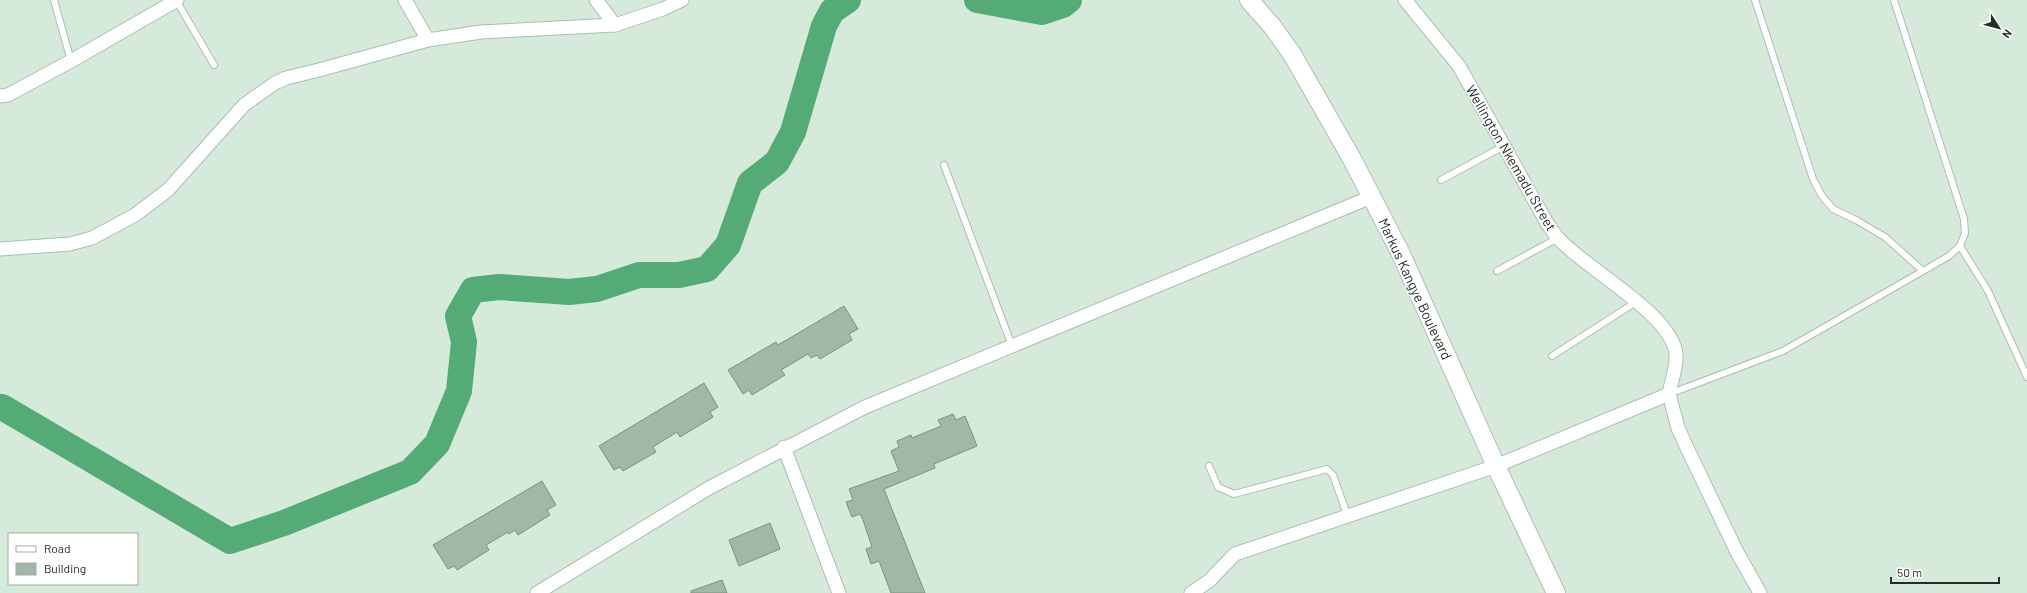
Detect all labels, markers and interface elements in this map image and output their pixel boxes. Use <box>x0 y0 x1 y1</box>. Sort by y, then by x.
north arrow <box>1979 8 2019 48</box>
text: N <box>2000 27 2015 41</box>
street label: Wellington Nkemadu Street <box>1463 82 1560 234</box>
street label: Markus Kangye Boulevard <box>1375 215 1456 362</box>
legend <box>8 533 138 585</box>
text: Road <box>44 541 71 555</box>
scale bar <box>1891 559 1999 585</box>
text: Building <box>44 561 86 575</box>
text: 50 m <box>1897 565 1922 579</box>

